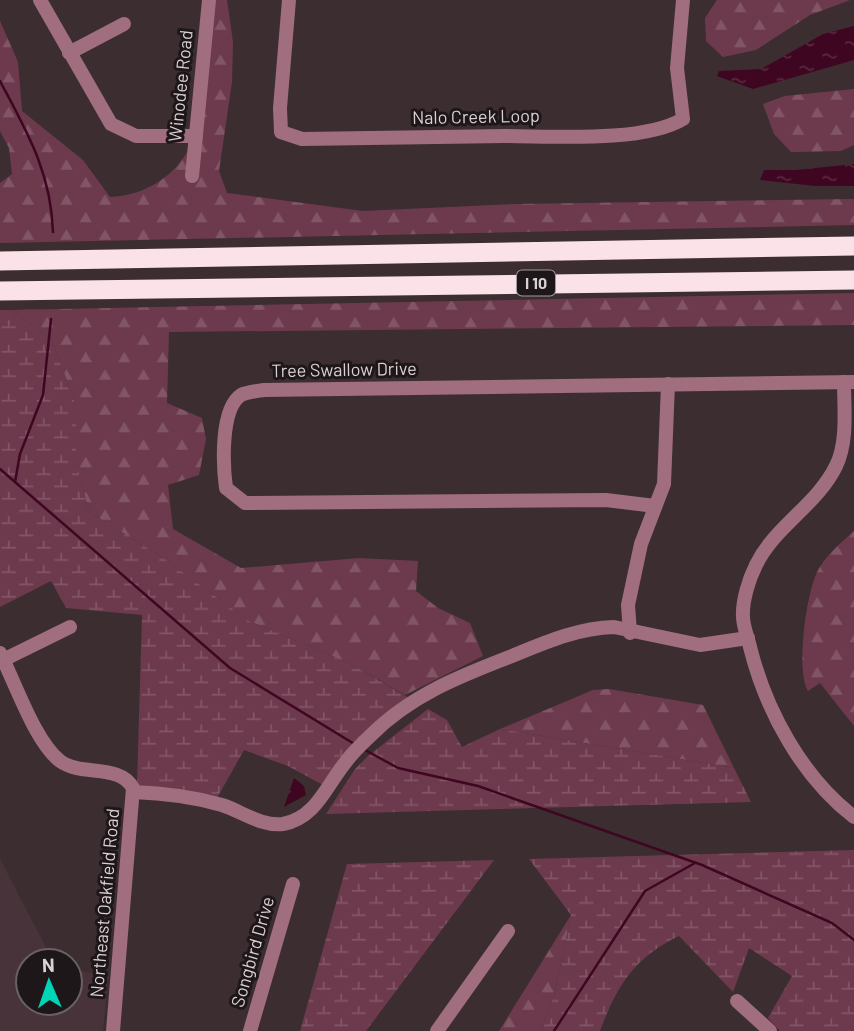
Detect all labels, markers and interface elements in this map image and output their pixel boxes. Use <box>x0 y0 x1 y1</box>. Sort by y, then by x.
street label: Winodee Road <box>163 29 197 143</box>
street label: Nalo Creek Loop <box>412 104 540 128</box>
road number: I 10 <box>517 270 555 296</box>
street label: Tree Swallow Drive <box>271 357 417 381</box>
street label: Northeast Oakfield Road <box>85 807 123 998</box>
street label: Songbird Drive <box>226 894 278 1010</box>
north arrow <box>14 947 84 1017</box>
text: N <box>42 953 55 976</box>

